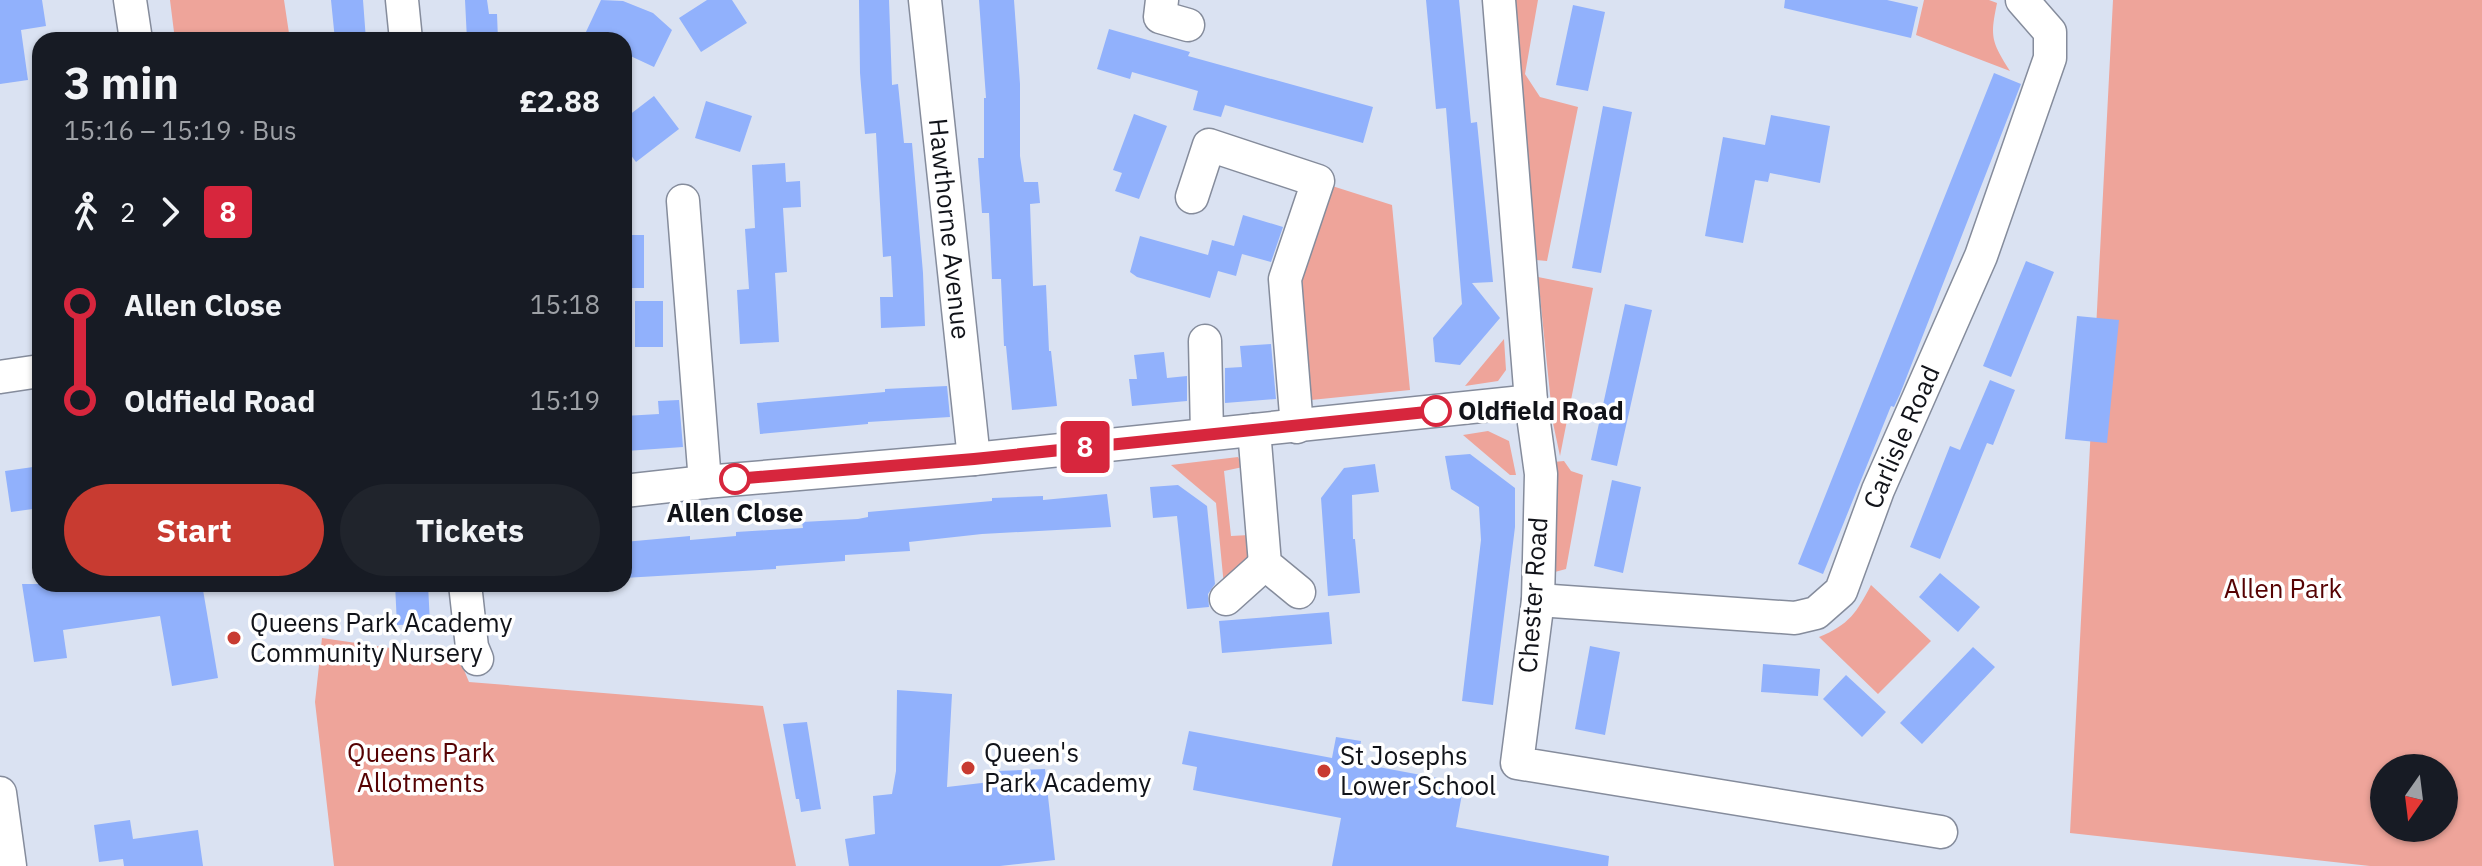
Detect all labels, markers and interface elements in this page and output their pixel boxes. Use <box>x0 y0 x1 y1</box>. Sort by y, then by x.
text: 3 min <box>64 54 179 111</box>
text: £2.88 <box>519 81 600 120</box>
text: 15:16 – 15:19 · Bus <box>64 113 297 147</box>
street label: Hawthorne Avenue <box>922 116 979 341</box>
icon: walk <box>64 190 108 234</box>
icon: forward <box>148 190 192 234</box>
text: 8 <box>220 193 236 230</box>
text: 2 <box>120 195 136 229</box>
text: Allen Close <box>124 285 282 324</box>
text: 15:18 <box>530 287 600 321</box>
street label: Carlisle Road <box>1855 360 1947 513</box>
text: Oldfield Road <box>124 381 315 420</box>
text: 15:19 <box>530 383 600 417</box>
place label: Oldfield Road <box>1458 393 1624 427</box>
marker: Oldfield Road <box>1421 396 1451 426</box>
line badge: 8 <box>1059 421 1111 473</box>
text: 8 <box>1077 428 1093 465</box>
marker: Allen Close <box>720 464 750 494</box>
button: Start <box>64 484 324 576</box>
button: Tickets <box>340 484 600 576</box>
place label: Allen Close <box>667 495 803 529</box>
street label: Chester Road <box>1510 516 1554 674</box>
park label: Allen Park <box>2224 571 2343 605</box>
place label: Queens Park Academy Community Nursery <box>250 605 513 669</box>
marker: Queens Park Academy Community Nursery <box>225 629 243 647</box>
park label: Queens Park Allotments <box>347 735 495 799</box>
place label: Queen's Park Academy <box>984 735 1151 799</box>
place label: St Josephs Lower School <box>1340 738 1496 802</box>
north arrow <box>2370 754 2458 842</box>
map controls <box>2370 754 2458 842</box>
marker: Queen's Park Academy <box>959 759 977 777</box>
marker: St Josephs Lower School <box>1315 762 1333 780</box>

